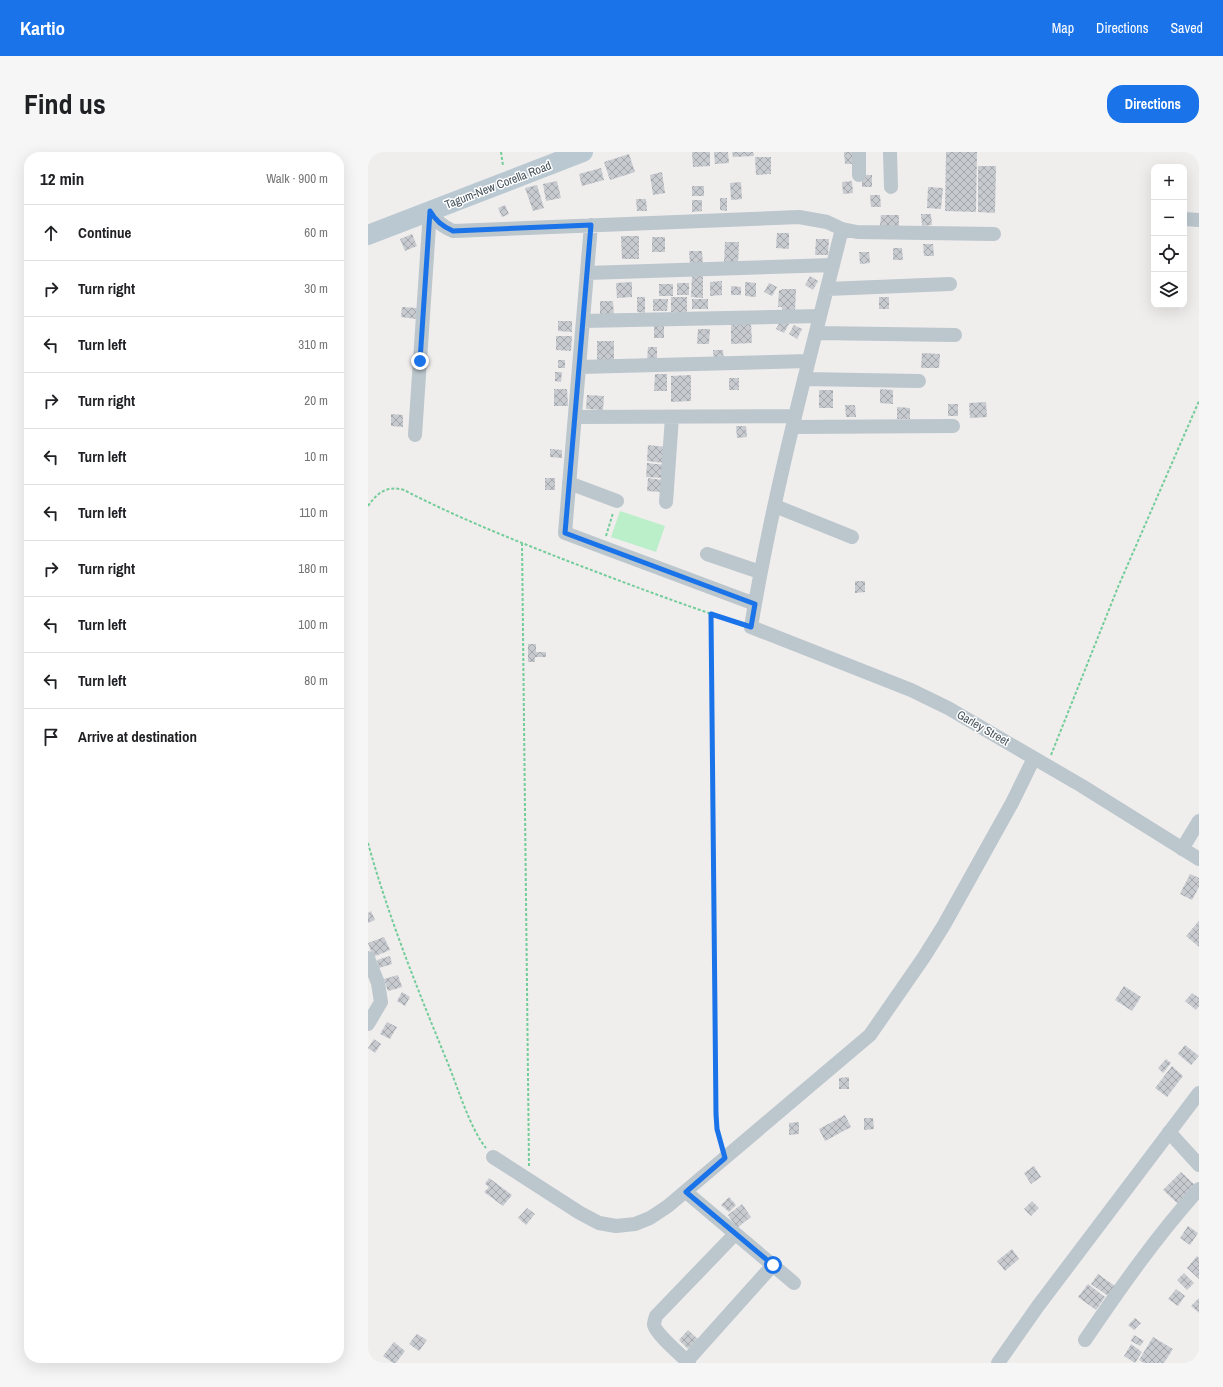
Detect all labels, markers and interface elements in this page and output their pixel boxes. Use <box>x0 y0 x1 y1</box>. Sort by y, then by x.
text: Kartio <box>20 15 65 41</box>
text: Map <box>1052 19 1074 37</box>
text: Directions <box>1096 19 1148 37</box>
text: Saved <box>1170 19 1203 37</box>
text: Find us <box>24 85 106 123</box>
button: Directions <box>1107 85 1199 123</box>
street label: Tagum-New Corella Road <box>442 157 554 213</box>
map controls <box>1151 164 1187 308</box>
button: + <box>1151 164 1187 200</box>
text: 12 min <box>40 167 84 190</box>
text: Walk · 900 m <box>266 170 328 187</box>
button: − <box>1151 200 1187 236</box>
icon: ahead <box>40 222 62 244</box>
text: Continue <box>78 222 131 243</box>
text: 60 m <box>304 224 328 241</box>
button: locate <box>1151 236 1187 272</box>
button: layers <box>1151 272 1187 308</box>
icon: right <box>40 278 62 300</box>
text: Turn right <box>78 278 135 299</box>
text: 30 m <box>304 280 328 297</box>
icon: left <box>40 334 62 356</box>
text: Turn left <box>78 334 126 355</box>
text: 310 m <box>298 336 328 353</box>
route end <box>411 352 429 370</box>
icon: right <box>40 390 62 412</box>
text: Turn right <box>78 390 135 411</box>
text: 20 m <box>304 392 328 409</box>
icon: left <box>40 446 62 468</box>
text: Turn left <box>78 446 126 467</box>
text: 10 m <box>304 448 328 465</box>
icon: left <box>40 502 62 524</box>
text: Turn left <box>78 502 126 523</box>
text: 110 m <box>299 504 328 521</box>
icon: right <box>40 558 62 580</box>
text: Turn right <box>78 558 135 579</box>
text: 180 m <box>298 560 328 577</box>
icon: left <box>40 614 62 636</box>
text: Turn left <box>78 614 126 635</box>
text: 100 m <box>298 616 328 633</box>
icon: left <box>40 670 62 692</box>
text: Turn left <box>78 670 126 691</box>
text: 80 m <box>304 672 328 689</box>
street label: Garley Street <box>954 707 1012 750</box>
icon: arrive <box>40 726 62 748</box>
text: Arrive at destination <box>78 726 197 747</box>
route start <box>764 1256 782 1274</box>

